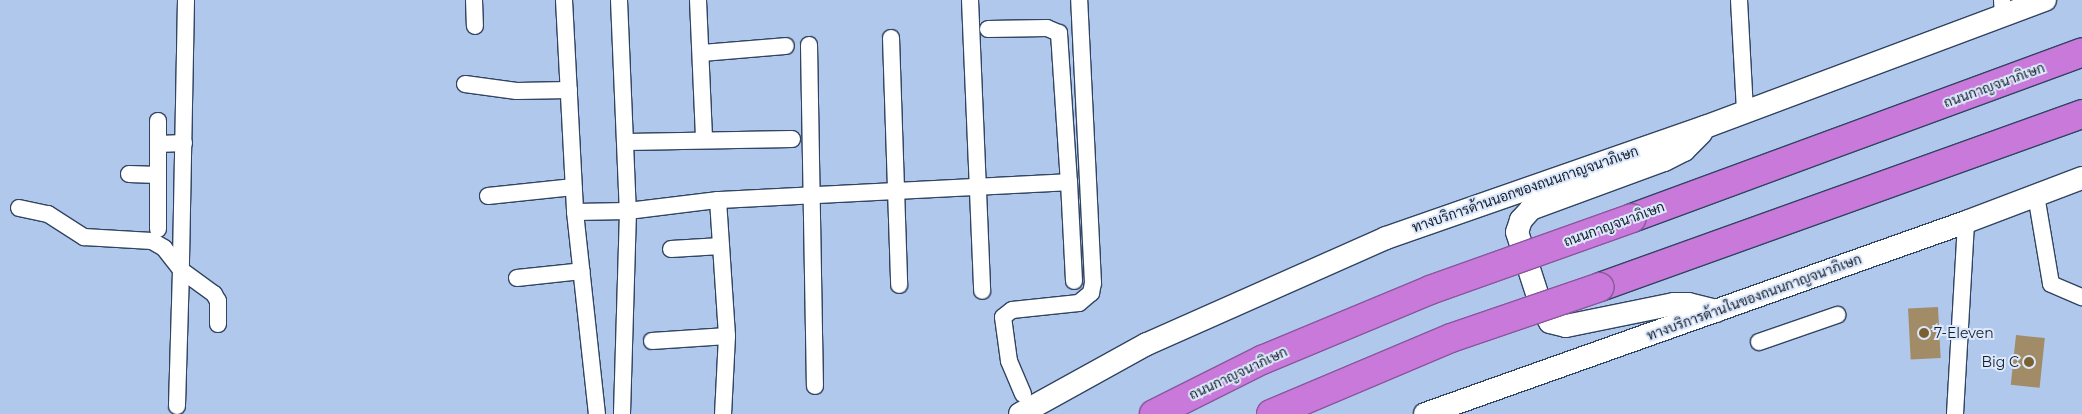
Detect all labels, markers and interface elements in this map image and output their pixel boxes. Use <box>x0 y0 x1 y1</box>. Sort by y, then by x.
street label: ถนนกาญจนาภิเษก <box>1941 59 2047 111</box>
street label: ทางบริการด้านนอกของถนนกาญจนาภิเษก <box>1410 142 1640 236</box>
street label: ถนนกาญจนาภิเษก <box>1561 198 1667 250</box>
street label: ทางบริการด้านในของถนนกาญจนาภิเษก <box>1644 250 1864 344</box>
place label: 7-Eleven <box>1934 325 1994 341</box>
marker: 7-Eleven <box>1918 327 1930 339</box>
street label: ถนนกาญจนาภิเษก <box>1186 343 1290 403</box>
place label: Big C <box>1981 354 2019 370</box>
marker: Big C <box>2023 356 2035 368</box>

